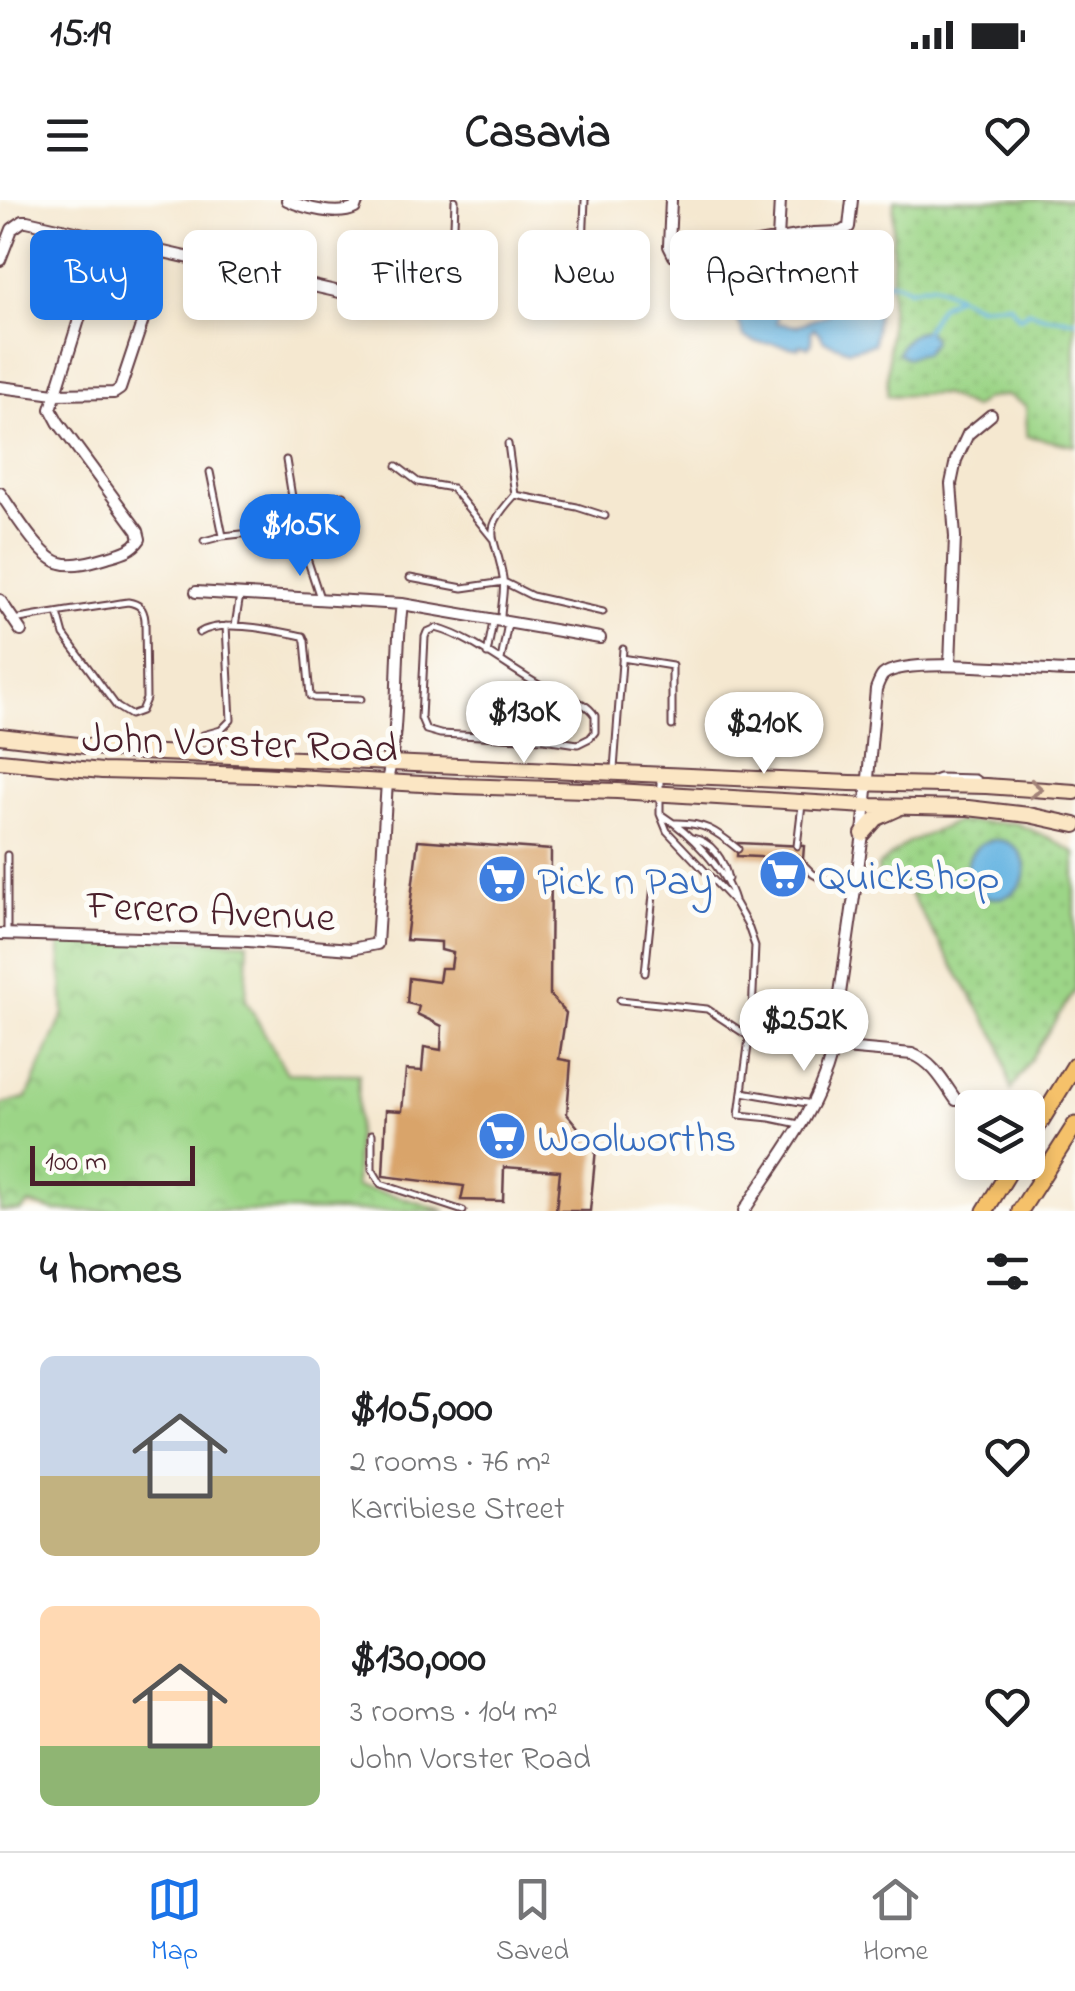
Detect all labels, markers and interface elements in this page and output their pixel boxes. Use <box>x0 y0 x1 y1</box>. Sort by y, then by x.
text: 15:19 <box>50 7 111 63</box>
text: Casavia <box>465 102 610 168</box>
icon: menu <box>40 108 95 163</box>
icon: heart <box>980 108 1035 163</box>
chip: Buy <box>30 230 163 320</box>
chip: Rent <box>183 230 317 320</box>
chip: Filters <box>337 230 498 320</box>
chip: New <box>518 230 650 320</box>
chip: Apartment <box>670 230 894 320</box>
pin: $105K <box>230 494 370 579</box>
text: $105K <box>261 503 339 550</box>
pin: $130K <box>454 681 594 766</box>
text: $130K <box>488 690 560 737</box>
pin: $210K <box>694 692 834 777</box>
text: $210K <box>727 701 801 748</box>
street label: John Vorster Road <box>81 710 399 781</box>
one-way arrow <box>1028 778 1044 799</box>
supermarket icon: Quickshop <box>757 848 809 900</box>
place label: Quickshop <box>818 848 1000 909</box>
supermarket icon: Pick n Pay <box>476 853 528 905</box>
place label: Pick n Pay <box>537 853 713 914</box>
street label: Ferero Avenue <box>84 876 337 950</box>
pin: $252K <box>734 989 874 1074</box>
text: $252K <box>762 998 847 1045</box>
map controls <box>955 1090 1045 1180</box>
button: layers <box>955 1090 1045 1180</box>
supermarket icon: Woolworths <box>476 1110 528 1162</box>
place label: Woolworths <box>537 1110 736 1171</box>
scale bar <box>30 1141 195 1186</box>
text: 100 m <box>45 1143 107 1184</box>
text: 4 homes <box>40 1241 182 1302</box>
icon: filters <box>980 1244 1035 1299</box>
text: $105,000 <box>350 1379 493 1440</box>
icon: home <box>120 1396 240 1516</box>
icon: heart <box>980 1429 1035 1484</box>
text: 2 rooms · 76 m² <box>350 1440 551 1487</box>
text: Karribiese Street <box>350 1487 565 1534</box>
text: $130,000 <box>350 1629 486 1690</box>
icon: home <box>120 1646 240 1766</box>
icon: heart <box>980 1679 1035 1734</box>
text: 3 rooms · 104 m² <box>350 1690 558 1737</box>
text: John Vorster Road <box>350 1737 591 1784</box>
tab: Map <box>147 1872 202 1973</box>
tab: Saved <box>496 1872 569 1973</box>
tab: Home <box>863 1872 928 1973</box>

